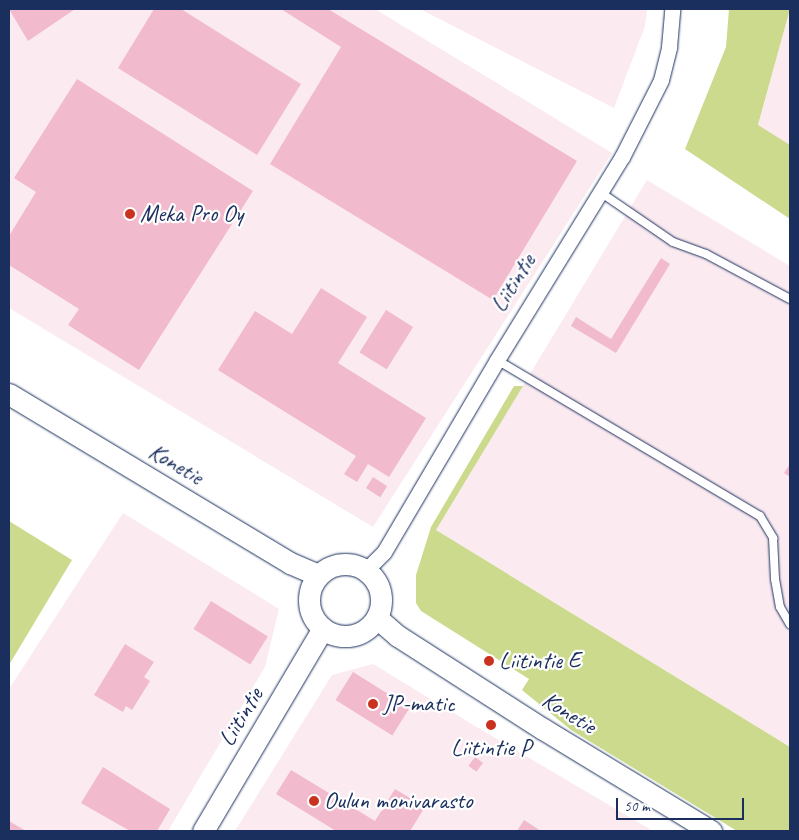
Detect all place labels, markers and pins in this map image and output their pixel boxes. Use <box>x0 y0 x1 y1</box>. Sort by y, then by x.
place label: Meka Pro Oy <box>140 200 244 228</box>
marker: Meka Pro Oy <box>124 208 136 220</box>
place label: Liitintie E <box>499 647 580 675</box>
marker: Liitintie E <box>483 655 495 667</box>
place label: JP-matic <box>383 690 455 718</box>
marker: JP-matic <box>367 698 379 710</box>
marker: Liitintie P <box>485 719 497 731</box>
place label: Liitintie P <box>451 734 531 762</box>
place label: Oulun monivarasto <box>324 787 474 815</box>
marker: Oulun monivarasto <box>308 795 320 807</box>

